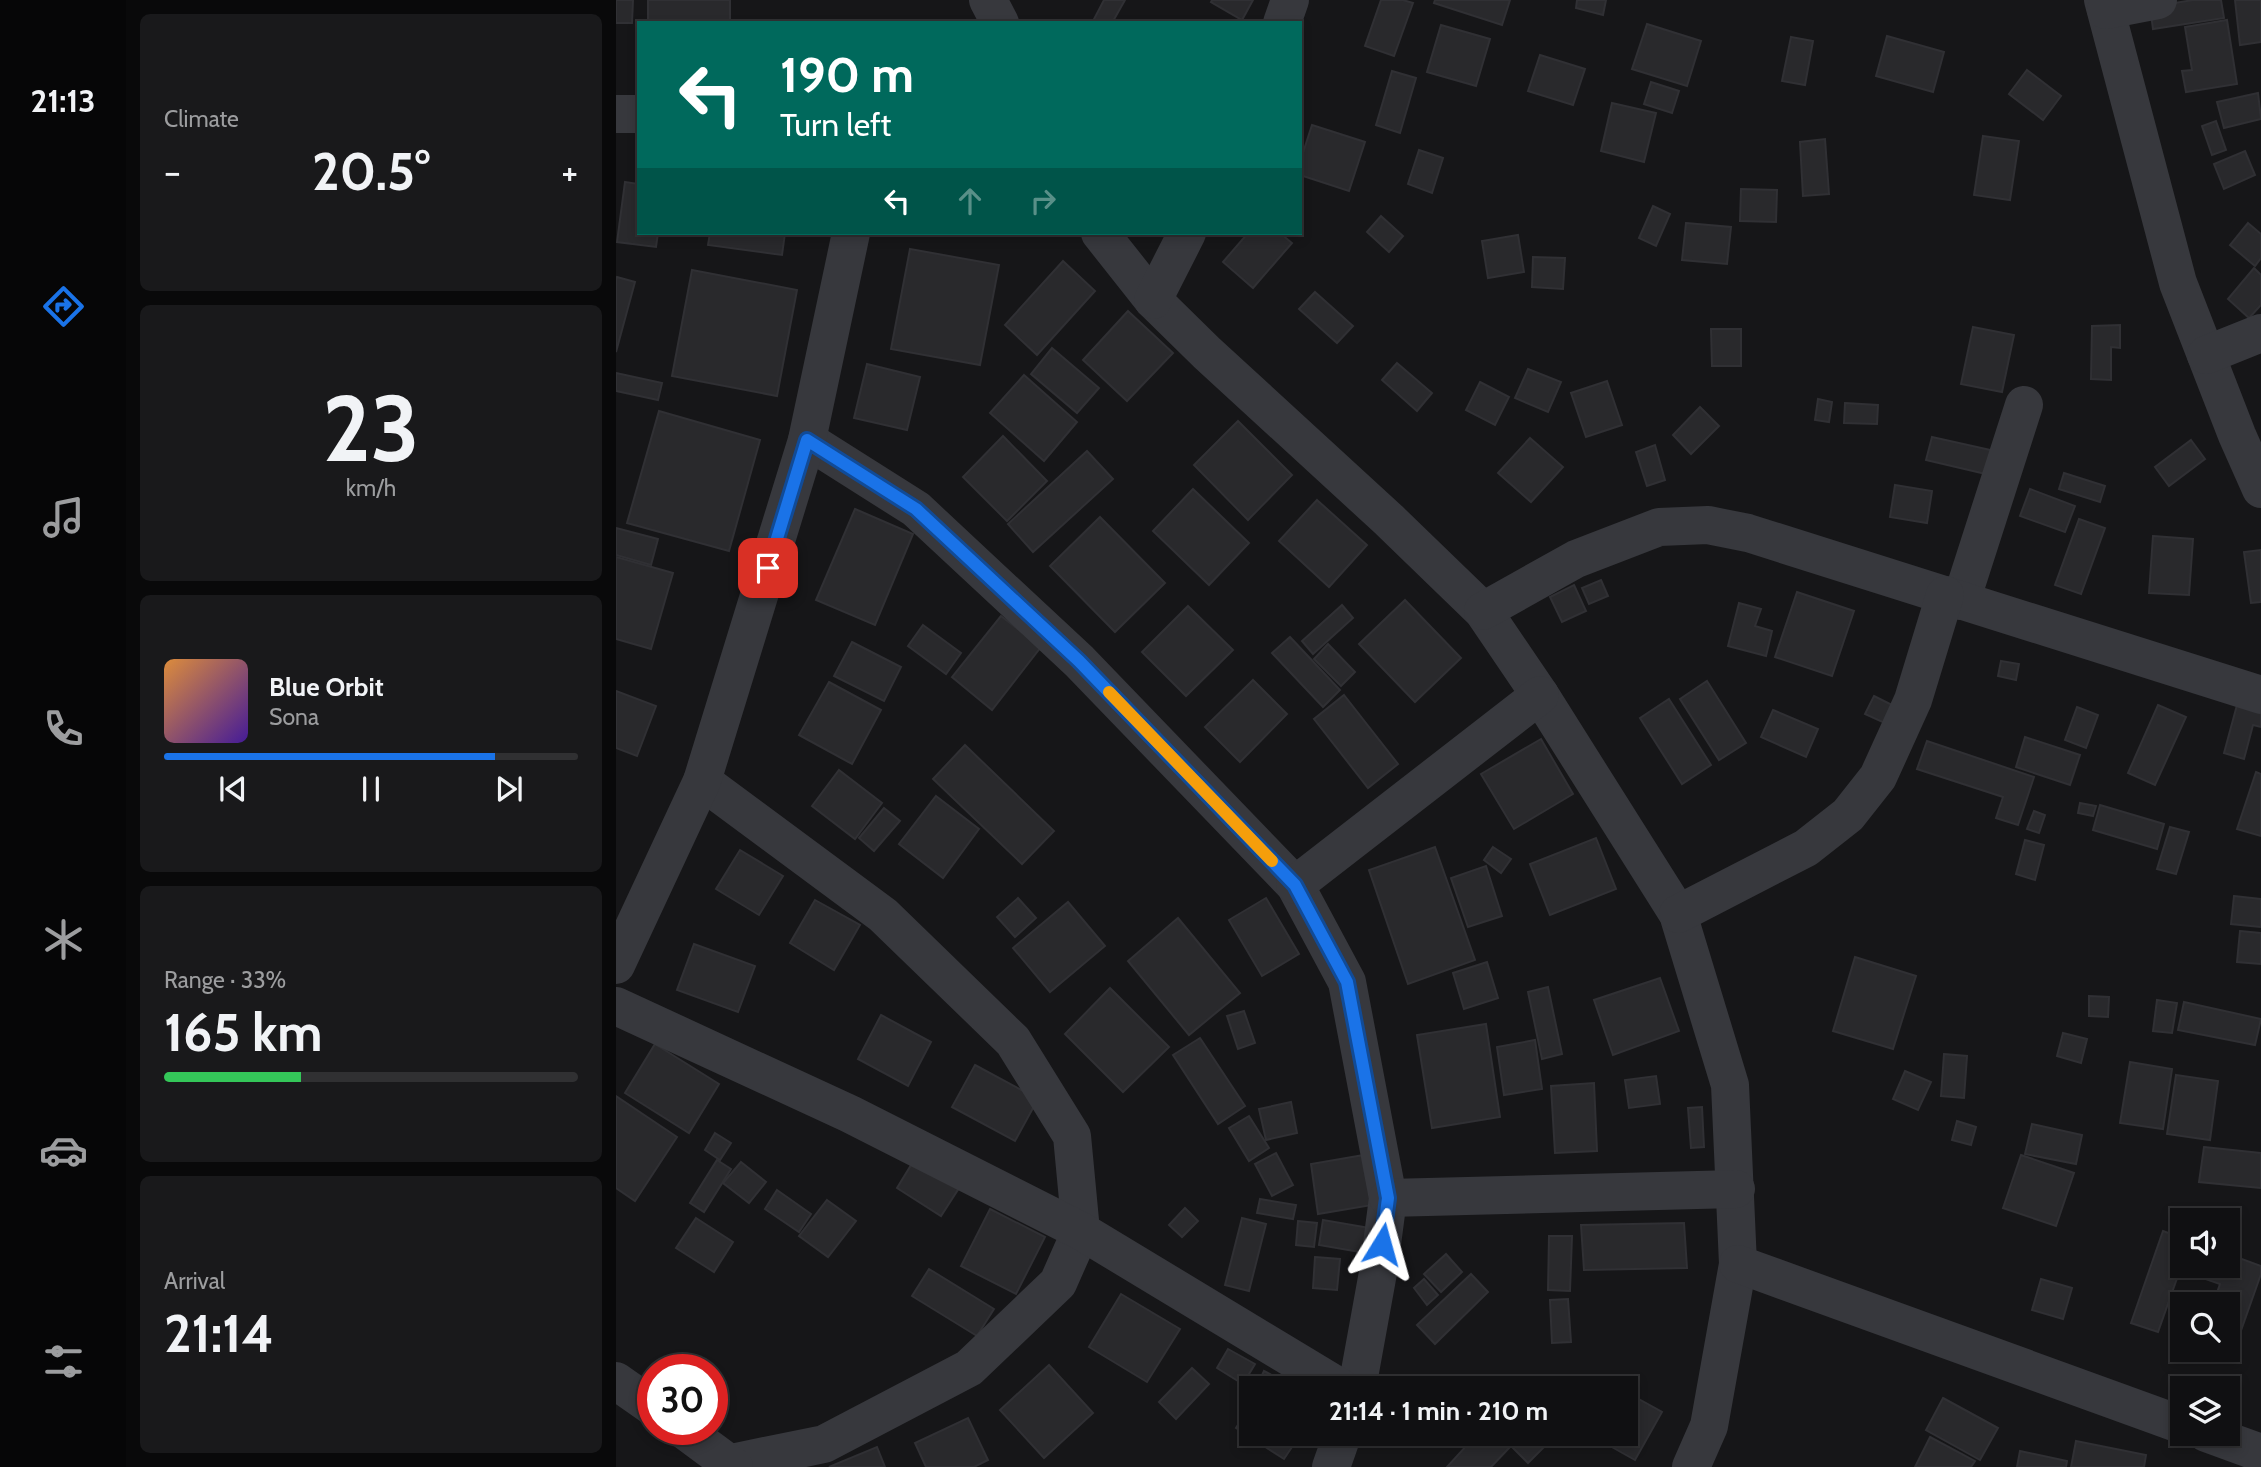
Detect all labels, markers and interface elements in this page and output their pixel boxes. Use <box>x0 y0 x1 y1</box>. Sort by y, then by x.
text: 190 m <box>780 45 914 104</box>
icon: left <box>665 49 756 140</box>
text: 21:13 <box>31 81 95 120</box>
text: Climate <box>164 105 239 133</box>
text: Turn left <box>780 105 891 144</box>
text: 20.5° <box>312 140 430 203</box>
text: − <box>164 148 181 195</box>
text: + <box>561 148 578 195</box>
icon: left <box>878 182 916 220</box>
icon: ahead <box>951 182 989 220</box>
icon: right <box>1024 182 1062 220</box>
icon: directions <box>39 282 88 331</box>
text: 23 <box>322 373 420 484</box>
text: km/h <box>346 474 396 502</box>
icon: music <box>39 493 88 542</box>
pin <box>738 538 798 598</box>
icon: arrive <box>749 549 787 587</box>
text: Blue Orbit <box>269 671 384 703</box>
text: Sona <box>269 703 319 731</box>
icon: phone <box>39 704 88 753</box>
icon: previous <box>214 770 252 808</box>
icon: pause <box>352 770 390 808</box>
icon: next <box>490 770 528 808</box>
icon: climate <box>39 915 88 964</box>
text: Range · 33% <box>164 966 286 994</box>
text: 165 km <box>164 1001 322 1064</box>
icon: car <box>39 1126 88 1175</box>
position arrow <box>1345 1207 1419 1281</box>
map controls <box>2170 1208 2240 1446</box>
button: sound <box>2170 1208 2240 1278</box>
text: Arrival <box>164 1267 225 1295</box>
button: search <box>2170 1292 2240 1362</box>
text: 21:14 <box>164 1302 274 1365</box>
icon: filters <box>39 1337 88 1386</box>
speed limit sign: 30 <box>637 1354 728 1445</box>
button: layers <box>2170 1376 2240 1446</box>
text: 21:14 · 1 min · 210 m <box>1329 1395 1548 1427</box>

